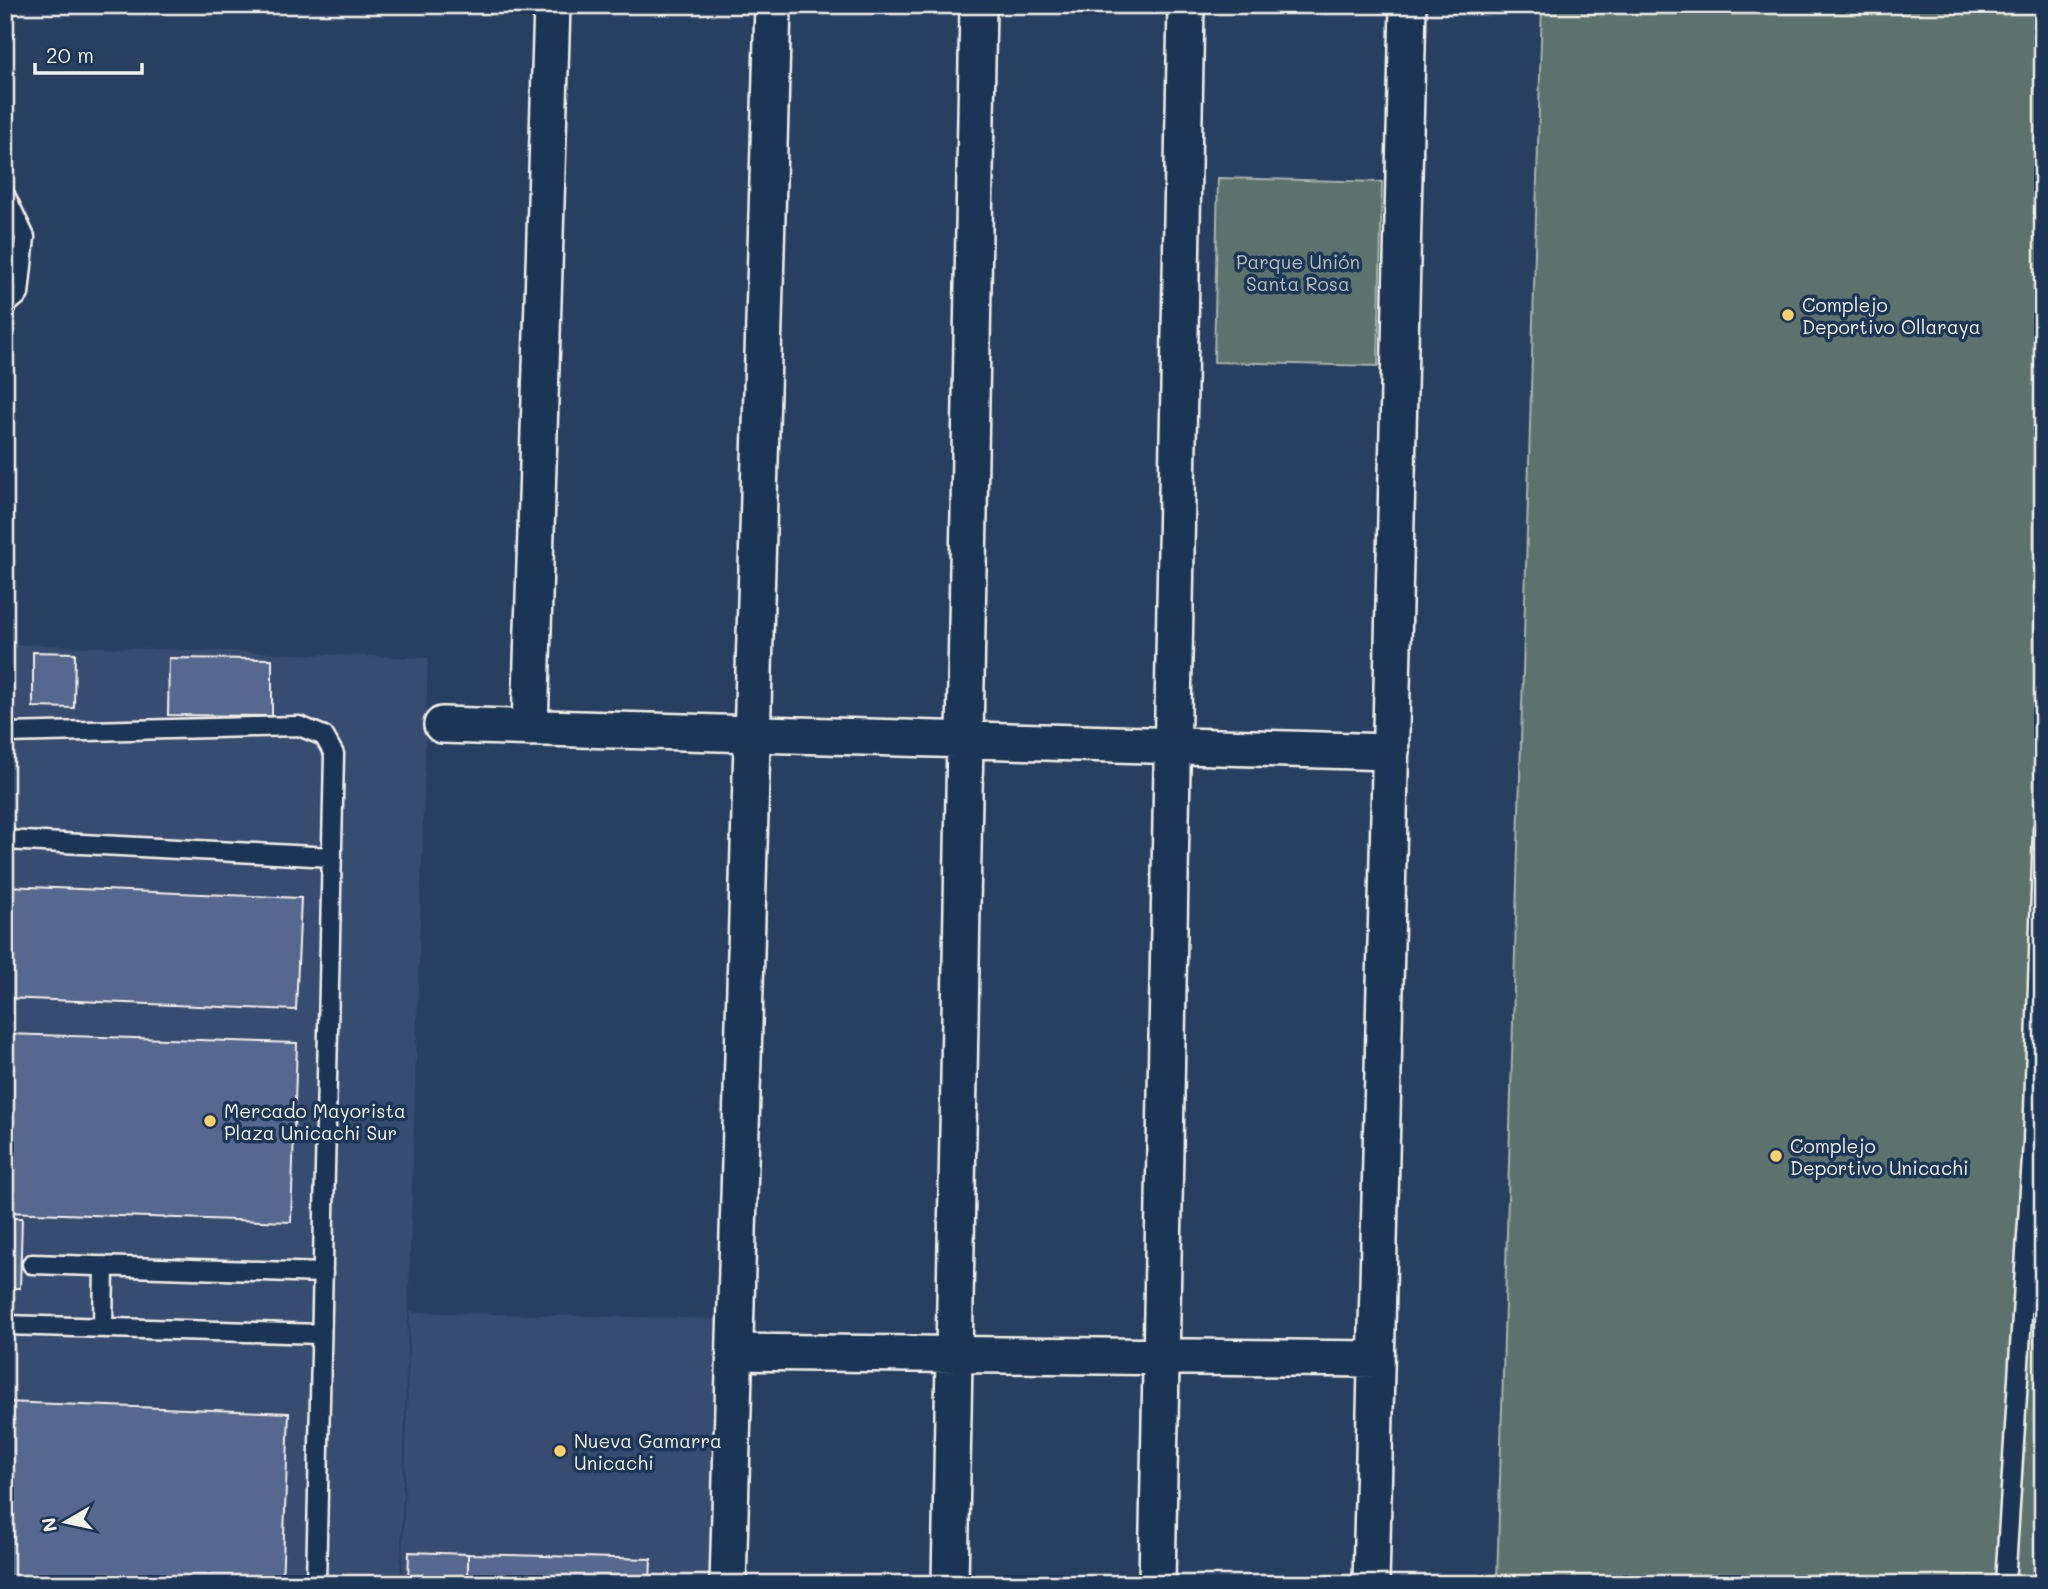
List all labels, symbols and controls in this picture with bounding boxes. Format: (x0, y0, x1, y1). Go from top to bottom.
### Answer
scale bar (35, 32, 142, 76)
text: 20 m (46, 41, 94, 68)
park label: Parque Unión Santa Rosa (1236, 249, 1360, 296)
place label: Complejo Deportivo Ollaraya (1802, 292, 1980, 339)
marker: Complejo Deportivo Ollaraya (1780, 307, 1796, 323)
place label: Mercado Mayorista Plaza Unicachi Sur (224, 1098, 406, 1145)
marker: Mercado Mayorista Plaza Unicachi Sur (202, 1113, 218, 1129)
place label: Complejo Deportivo Unicachi (1790, 1133, 1969, 1180)
marker: Complejo Deportivo Unicachi (1768, 1148, 1784, 1164)
place label: Nueva Gamarra Unicachi (574, 1428, 722, 1475)
marker: Nueva Gamarra Unicachi (552, 1443, 568, 1459)
north arrow (32, 1488, 102, 1558)
text: N (35, 1516, 62, 1534)

